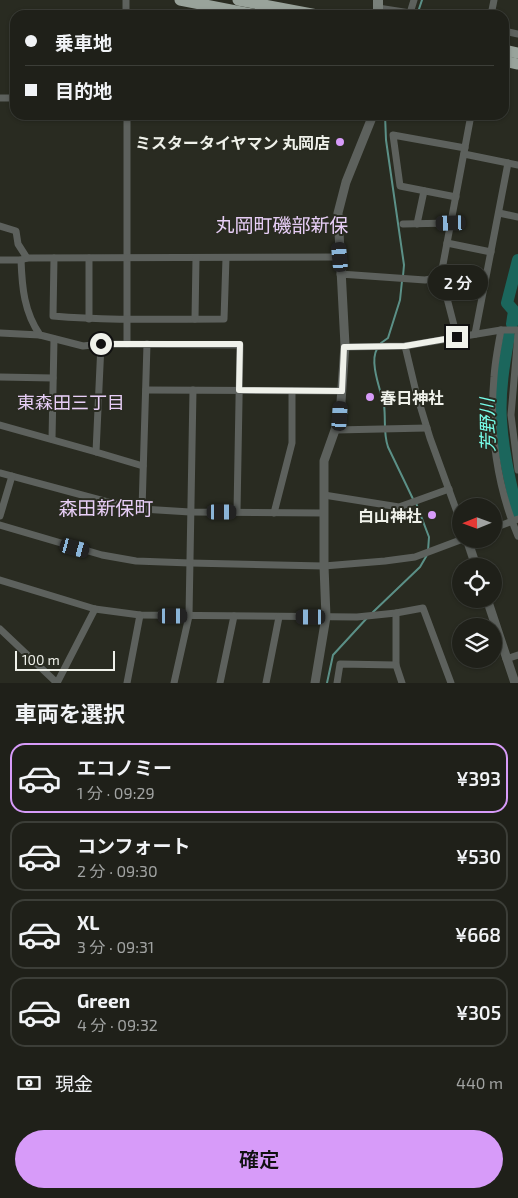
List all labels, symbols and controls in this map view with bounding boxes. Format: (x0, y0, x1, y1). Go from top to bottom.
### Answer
text: 乗車地 (55, 31, 112, 54)
text: 目的地 (55, 79, 112, 102)
place label: ミスタータイヤマン 丸岡店 (135, 133, 330, 152)
marker: ミスタータイヤマン 丸岡店 (334, 136, 346, 148)
district label: 丸岡町磯部新保 (215, 213, 349, 236)
car (435, 215, 466, 231)
car (331, 241, 348, 273)
callout: 2 分 (427, 264, 487, 300)
text: 2 分 (444, 273, 472, 292)
route end (446, 326, 468, 348)
route start (90, 333, 112, 355)
place label: 春日神社 (380, 388, 444, 407)
district label: 東森田三丁目 (17, 391, 125, 413)
marker: 春日神社 (364, 391, 376, 403)
water label: 芳野川 (475, 396, 498, 452)
car (331, 401, 348, 431)
district label: 森田新保町 (58, 496, 154, 519)
north arrow (452, 498, 502, 548)
map controls (452, 498, 502, 668)
car (207, 505, 237, 520)
place label: 白山神社 (358, 506, 422, 525)
marker: 白山神社 (426, 509, 438, 521)
car (58, 537, 91, 559)
button: locate (452, 558, 502, 608)
car (158, 609, 188, 624)
car (296, 610, 326, 625)
button: layers (452, 618, 502, 668)
scale bar (15, 648, 115, 671)
text: 100 m (22, 651, 60, 668)
text: 車両を選択 (15, 700, 125, 726)
icon: car (17, 756, 62, 801)
text: エコノミー (77, 756, 172, 779)
text: ¥393 (456, 767, 501, 790)
text: 1 分 · 09:29 (77, 783, 155, 802)
icon: car (17, 834, 62, 879)
text: コンフォート (77, 834, 190, 857)
text: ¥530 (456, 845, 501, 868)
text: 2 分 · 09:30 (77, 861, 158, 880)
text: XL (77, 911, 99, 934)
icon: car (17, 912, 62, 957)
text: ¥668 (455, 923, 501, 946)
text: 3 分 · 09:31 (77, 937, 154, 956)
text: Green (77, 989, 130, 1012)
icon: car (17, 990, 62, 1035)
text: ¥305 (456, 1001, 501, 1024)
text: 4 分 · 09:32 (77, 1015, 158, 1034)
icon: cash (15, 1069, 43, 1097)
text: 現金 (55, 1072, 93, 1095)
text: 440 m (456, 1073, 503, 1092)
button: 確定 (15, 1130, 503, 1188)

